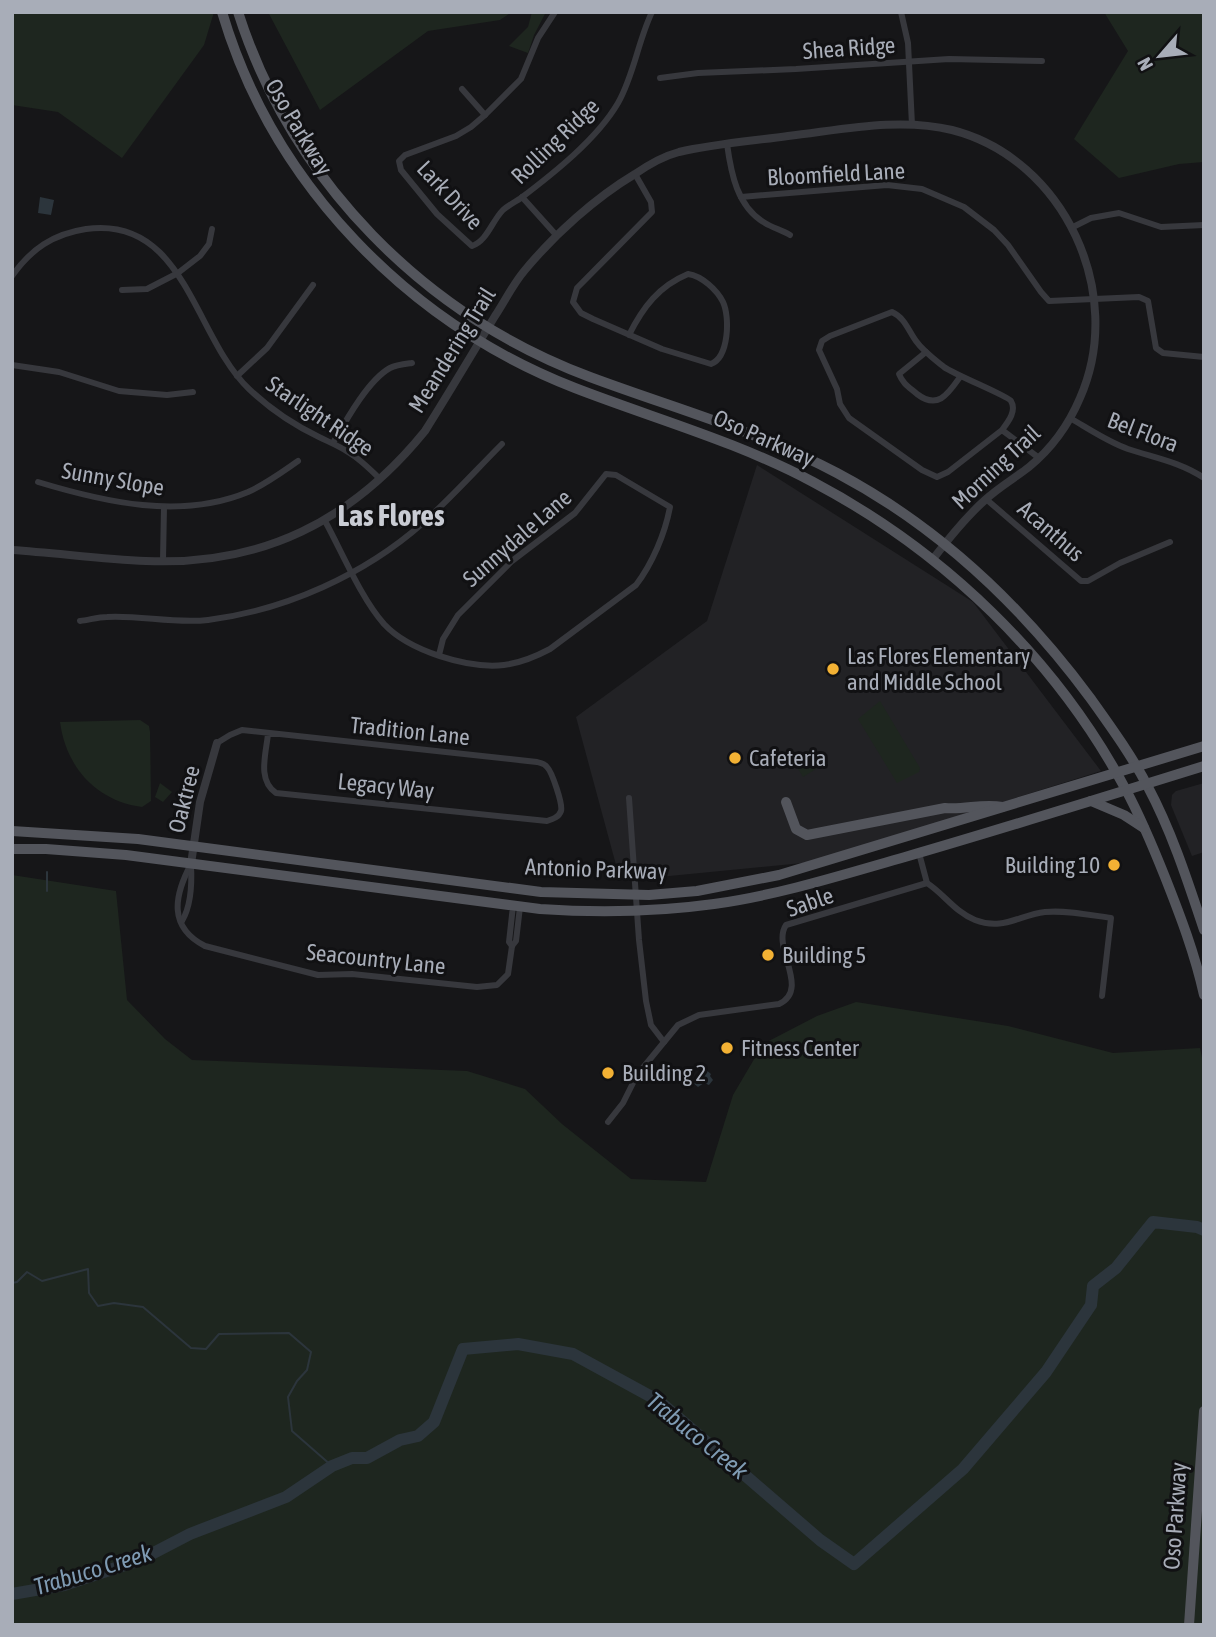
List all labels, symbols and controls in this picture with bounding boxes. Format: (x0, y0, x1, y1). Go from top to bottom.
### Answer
north arrow (1125, 21, 1195, 91)
street label: Shea Ridge (802, 32, 896, 64)
text: N (1133, 54, 1157, 74)
street label: Oso Parkway (260, 74, 338, 180)
street label: Rolling Ridge (506, 93, 604, 189)
street label: Lark Drive (412, 155, 488, 235)
street label: Bloomfield Lane (766, 157, 906, 191)
street label: Meandering Trail (403, 283, 501, 417)
street label: Starlight Ridge (262, 371, 378, 461)
street label: Oso Parkway (710, 404, 818, 472)
street label: Bel Flora (1104, 407, 1182, 457)
street label: Morning Trail (947, 420, 1045, 514)
street label: Sunny Slope (60, 457, 166, 501)
street label: Sunnydale Lane (458, 484, 576, 592)
street label: Acanthus (1013, 495, 1089, 567)
district label: Las Flores (337, 498, 445, 532)
place label: Las Flores Elementary and Middle School (847, 643, 1030, 695)
marker: Las Flores Elementary and Middle School (825, 661, 841, 677)
street label: Tradition Lane (349, 712, 471, 750)
place label: Cafeteria (749, 745, 826, 771)
marker: Cafeteria (727, 750, 743, 766)
street label: Oaktree (163, 763, 205, 835)
street label: Legacy Way (337, 768, 435, 804)
place label: Building 10 (1005, 852, 1100, 878)
street label: Antonio Parkway (525, 854, 667, 884)
marker: Building 10 (1106, 857, 1122, 873)
street label: Sable (783, 882, 837, 922)
street label: Seacountry Lane (305, 939, 447, 979)
place label: Building 5 (782, 942, 866, 968)
marker: Building 5 (760, 947, 776, 963)
place label: Fitness Center (741, 1035, 860, 1061)
marker: Fitness Center (719, 1040, 735, 1056)
place label: Building 2 (622, 1060, 706, 1086)
marker: Building 2 (600, 1065, 616, 1081)
water label: Trabuco Creek (641, 1387, 754, 1485)
street label: Oso Parkway (1158, 1461, 1192, 1571)
water label: Trabuco Creek (31, 1539, 156, 1600)

